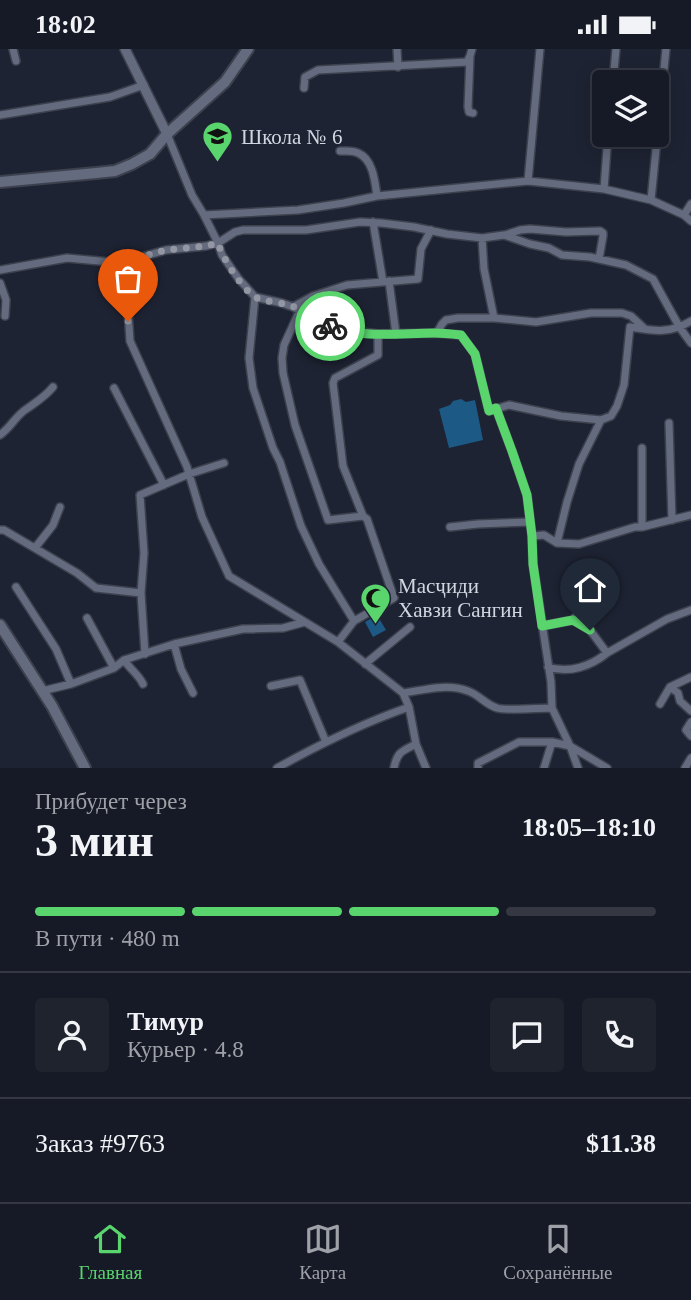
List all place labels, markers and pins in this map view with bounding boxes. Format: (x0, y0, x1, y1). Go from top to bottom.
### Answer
school or university icon: Школа № 6 (201, 120, 235, 164)
place label: Школа № 6 (241, 125, 342, 149)
pin (98, 249, 158, 321)
pin (560, 558, 620, 630)
place label: Масҷиди Хавзи Сангин (398, 574, 523, 622)
mosque icon: Масҷиди Хавзи Сангин (358, 581, 392, 625)

